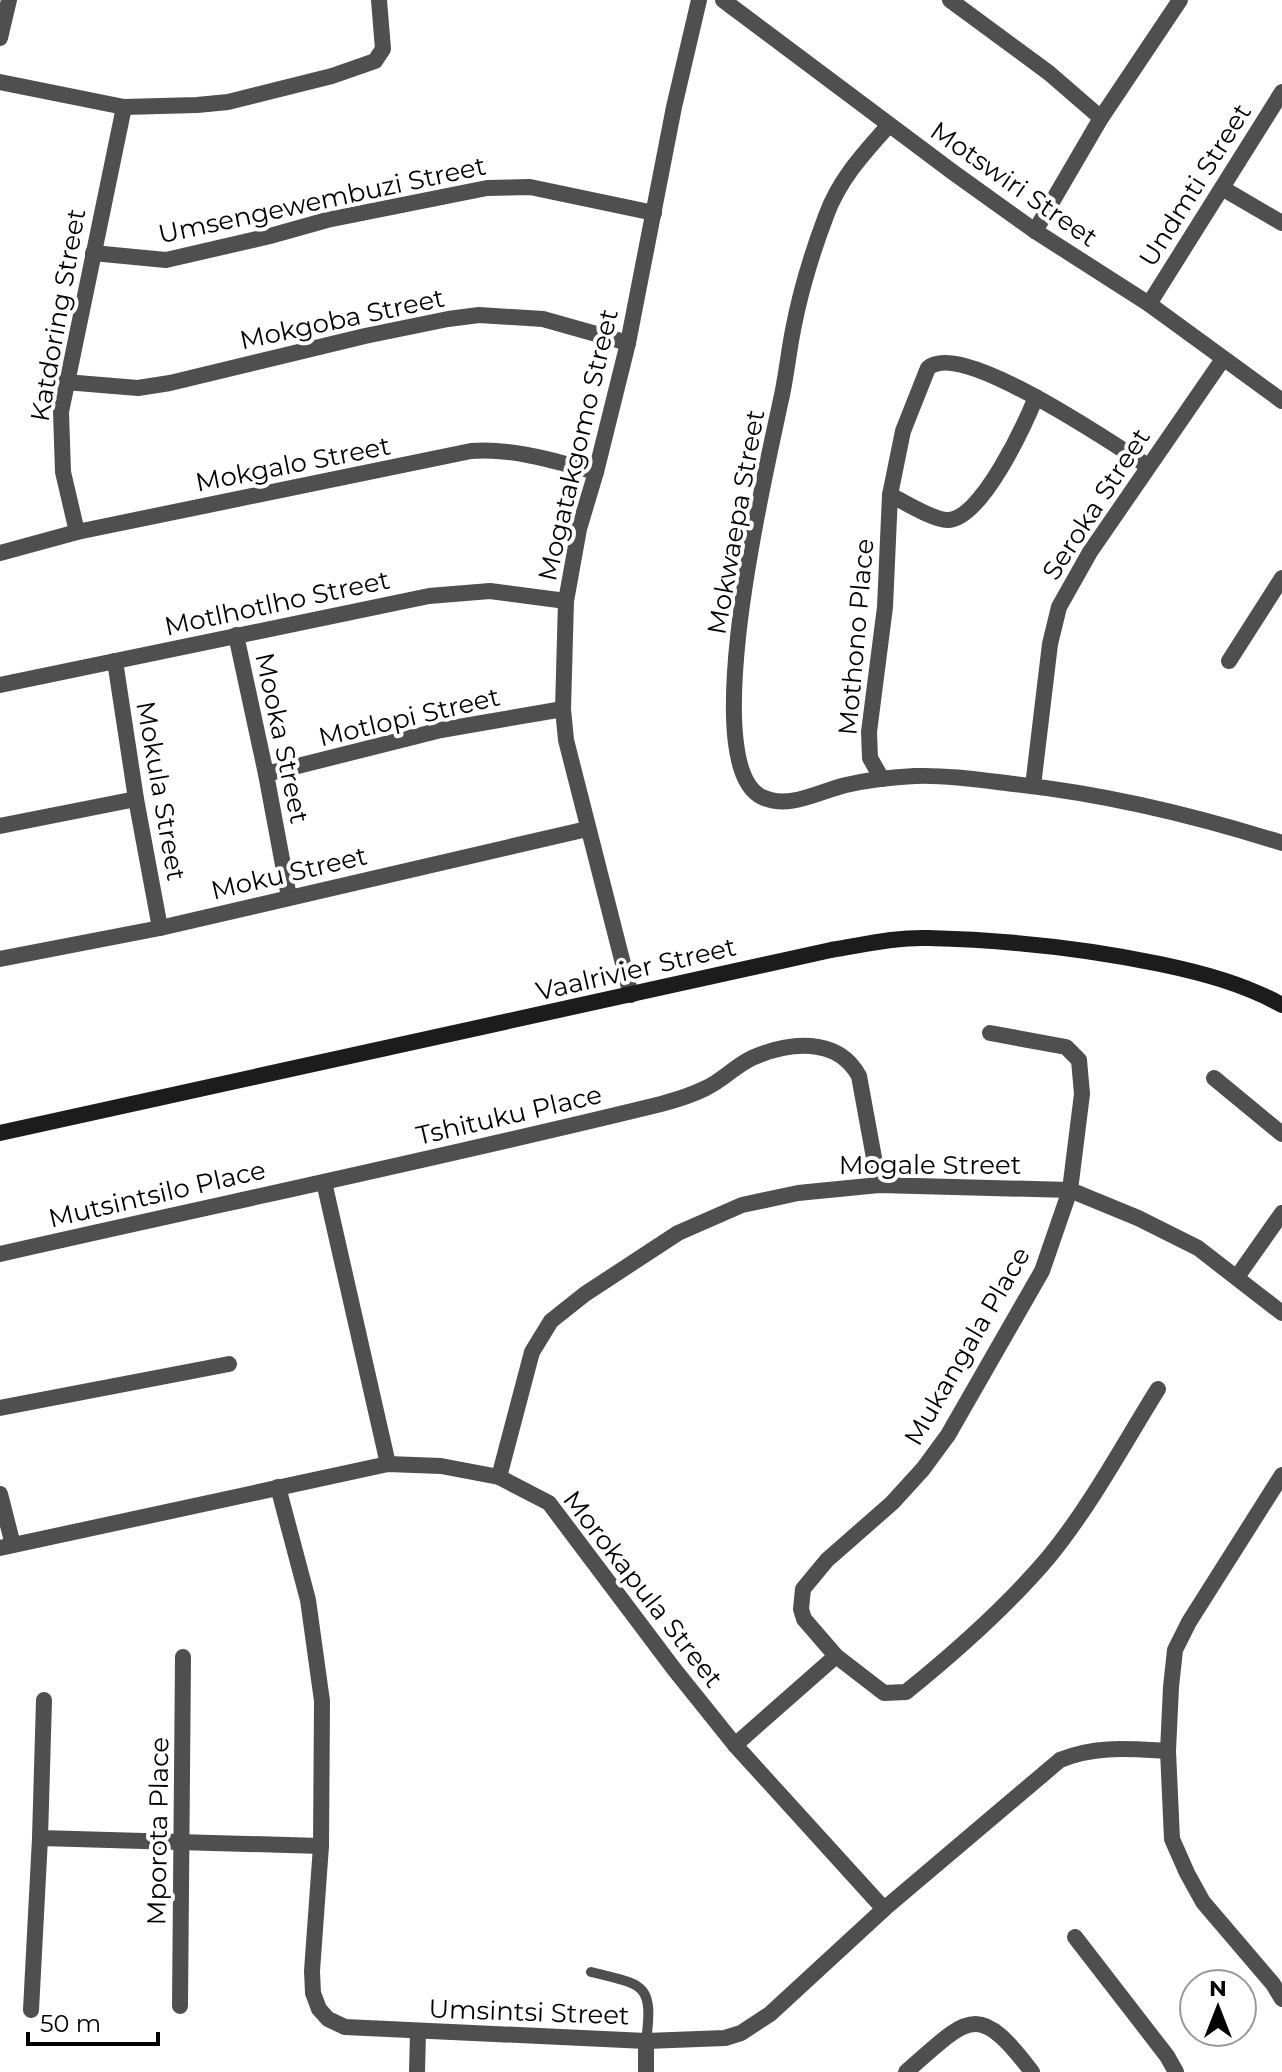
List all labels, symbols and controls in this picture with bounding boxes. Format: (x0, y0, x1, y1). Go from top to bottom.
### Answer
street label: Undmti Street (1132, 98, 1258, 272)
street label: Motswiri Street (924, 115, 1104, 253)
street label: Umsengewembuzi Street (155, 150, 489, 250)
street label: Katdoring Street (24, 206, 92, 424)
street label: Mokgoba Street (237, 282, 447, 356)
street label: Mogatakgomo Street (531, 306, 625, 584)
street label: Mokwaepa Street (700, 407, 772, 637)
street label: Seroka Street (1035, 422, 1157, 586)
street label: Mokgalo Street (193, 429, 393, 499)
street label: Mothono Place (831, 537, 881, 737)
street label: Motlhotlho Street (161, 564, 393, 642)
street label: Mooka Street (248, 650, 316, 826)
street label: Motlopi Street (315, 681, 503, 753)
street label: Mokula Street (129, 699, 193, 883)
street label: Moku Street (208, 839, 370, 907)
street label: Vaalrivier Street (533, 930, 739, 1008)
street label: Tshituku Place (413, 1078, 605, 1152)
street label: Mogale Street (839, 1149, 1021, 1181)
street label: Mutsintsilo Place (45, 1153, 269, 1235)
street label: Mukangala Place (897, 1241, 1037, 1451)
street label: Morokapula Street (556, 1484, 730, 1694)
street label: Mporota Place (140, 1737, 176, 1925)
north arrow (1178, 1968, 1258, 2048)
text: N (1209, 1975, 1227, 2002)
street label: Umsintsi Street (428, 1993, 630, 2031)
scale bar (28, 1996, 158, 2046)
text: 50 m (40, 2009, 101, 2038)

